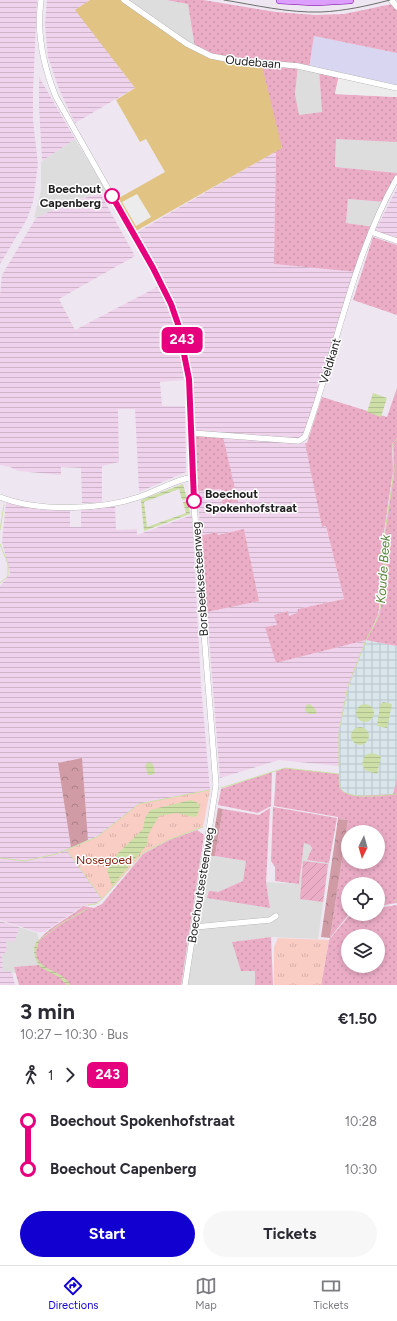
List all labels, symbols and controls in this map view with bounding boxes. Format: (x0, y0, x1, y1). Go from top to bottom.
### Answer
street label: Oudebaan (225, 53, 282, 71)
place label: Boechout Capenberg (40, 182, 101, 210)
marker: Boechout Capenberg (104, 188, 120, 204)
line badge: 243 (159, 327, 205, 353)
text: 243 (170, 331, 194, 348)
street label: Veldkant (316, 336, 344, 386)
place label: Boechout Spokenhofstraat (205, 487, 297, 515)
marker: Boechout Spokenhofstraat (186, 493, 202, 509)
street label: Borsbeeksesteenweg (189, 521, 211, 637)
water label: Koude Beek (373, 533, 393, 604)
north arrow (341, 825, 385, 869)
map controls (341, 825, 385, 973)
street label: Boechoutsesteenweg (185, 826, 217, 944)
park label: Nosegoed (76, 853, 132, 867)
button: locate (341, 877, 385, 921)
button: layers (341, 929, 385, 973)
text: 3 min (20, 998, 75, 1025)
text: €1.50 (338, 1010, 377, 1028)
text: 10:27 – 10:30 · Bus (20, 1027, 128, 1042)
icon: walk (20, 1064, 42, 1086)
icon: forward (59, 1064, 81, 1086)
text: 243 (95, 1066, 120, 1083)
text: 1 (48, 1068, 53, 1083)
text: Boechout Spokenhofstraat (50, 1112, 235, 1130)
text: 10:28 (345, 1114, 377, 1129)
text: Boechout Capenberg (50, 1160, 196, 1178)
text: 10:30 (345, 1162, 377, 1177)
button: Start (20, 1211, 195, 1257)
button: Tickets (203, 1211, 377, 1257)
tab: Directions (48, 1275, 98, 1312)
tab: Map (195, 1275, 217, 1312)
tab: Tickets (314, 1275, 349, 1312)

